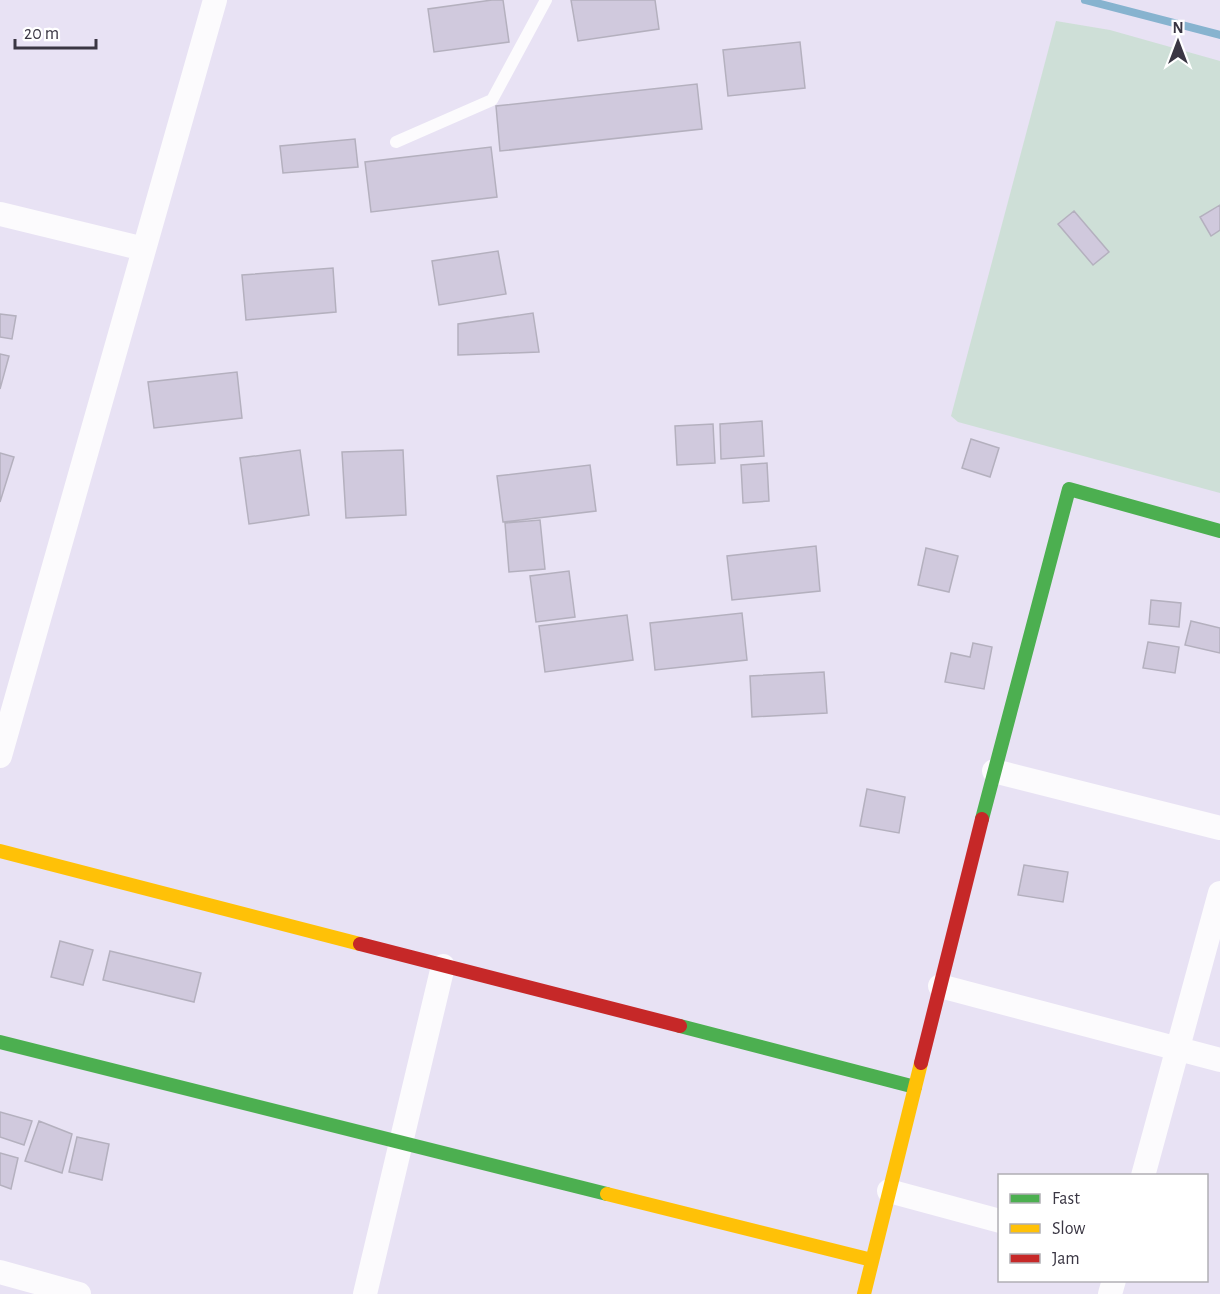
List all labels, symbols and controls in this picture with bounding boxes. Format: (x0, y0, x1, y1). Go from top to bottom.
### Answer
scale bar (15, 12, 96, 50)
north arrow (1148, 12, 1208, 72)
text: N (1172, 20, 1184, 36)
text: 20 m (24, 25, 59, 43)
legend (998, 1174, 1208, 1282)
text: Fast (1052, 1190, 1080, 1208)
text: Slow (1052, 1220, 1085, 1238)
text: Jam (1052, 1250, 1080, 1268)

